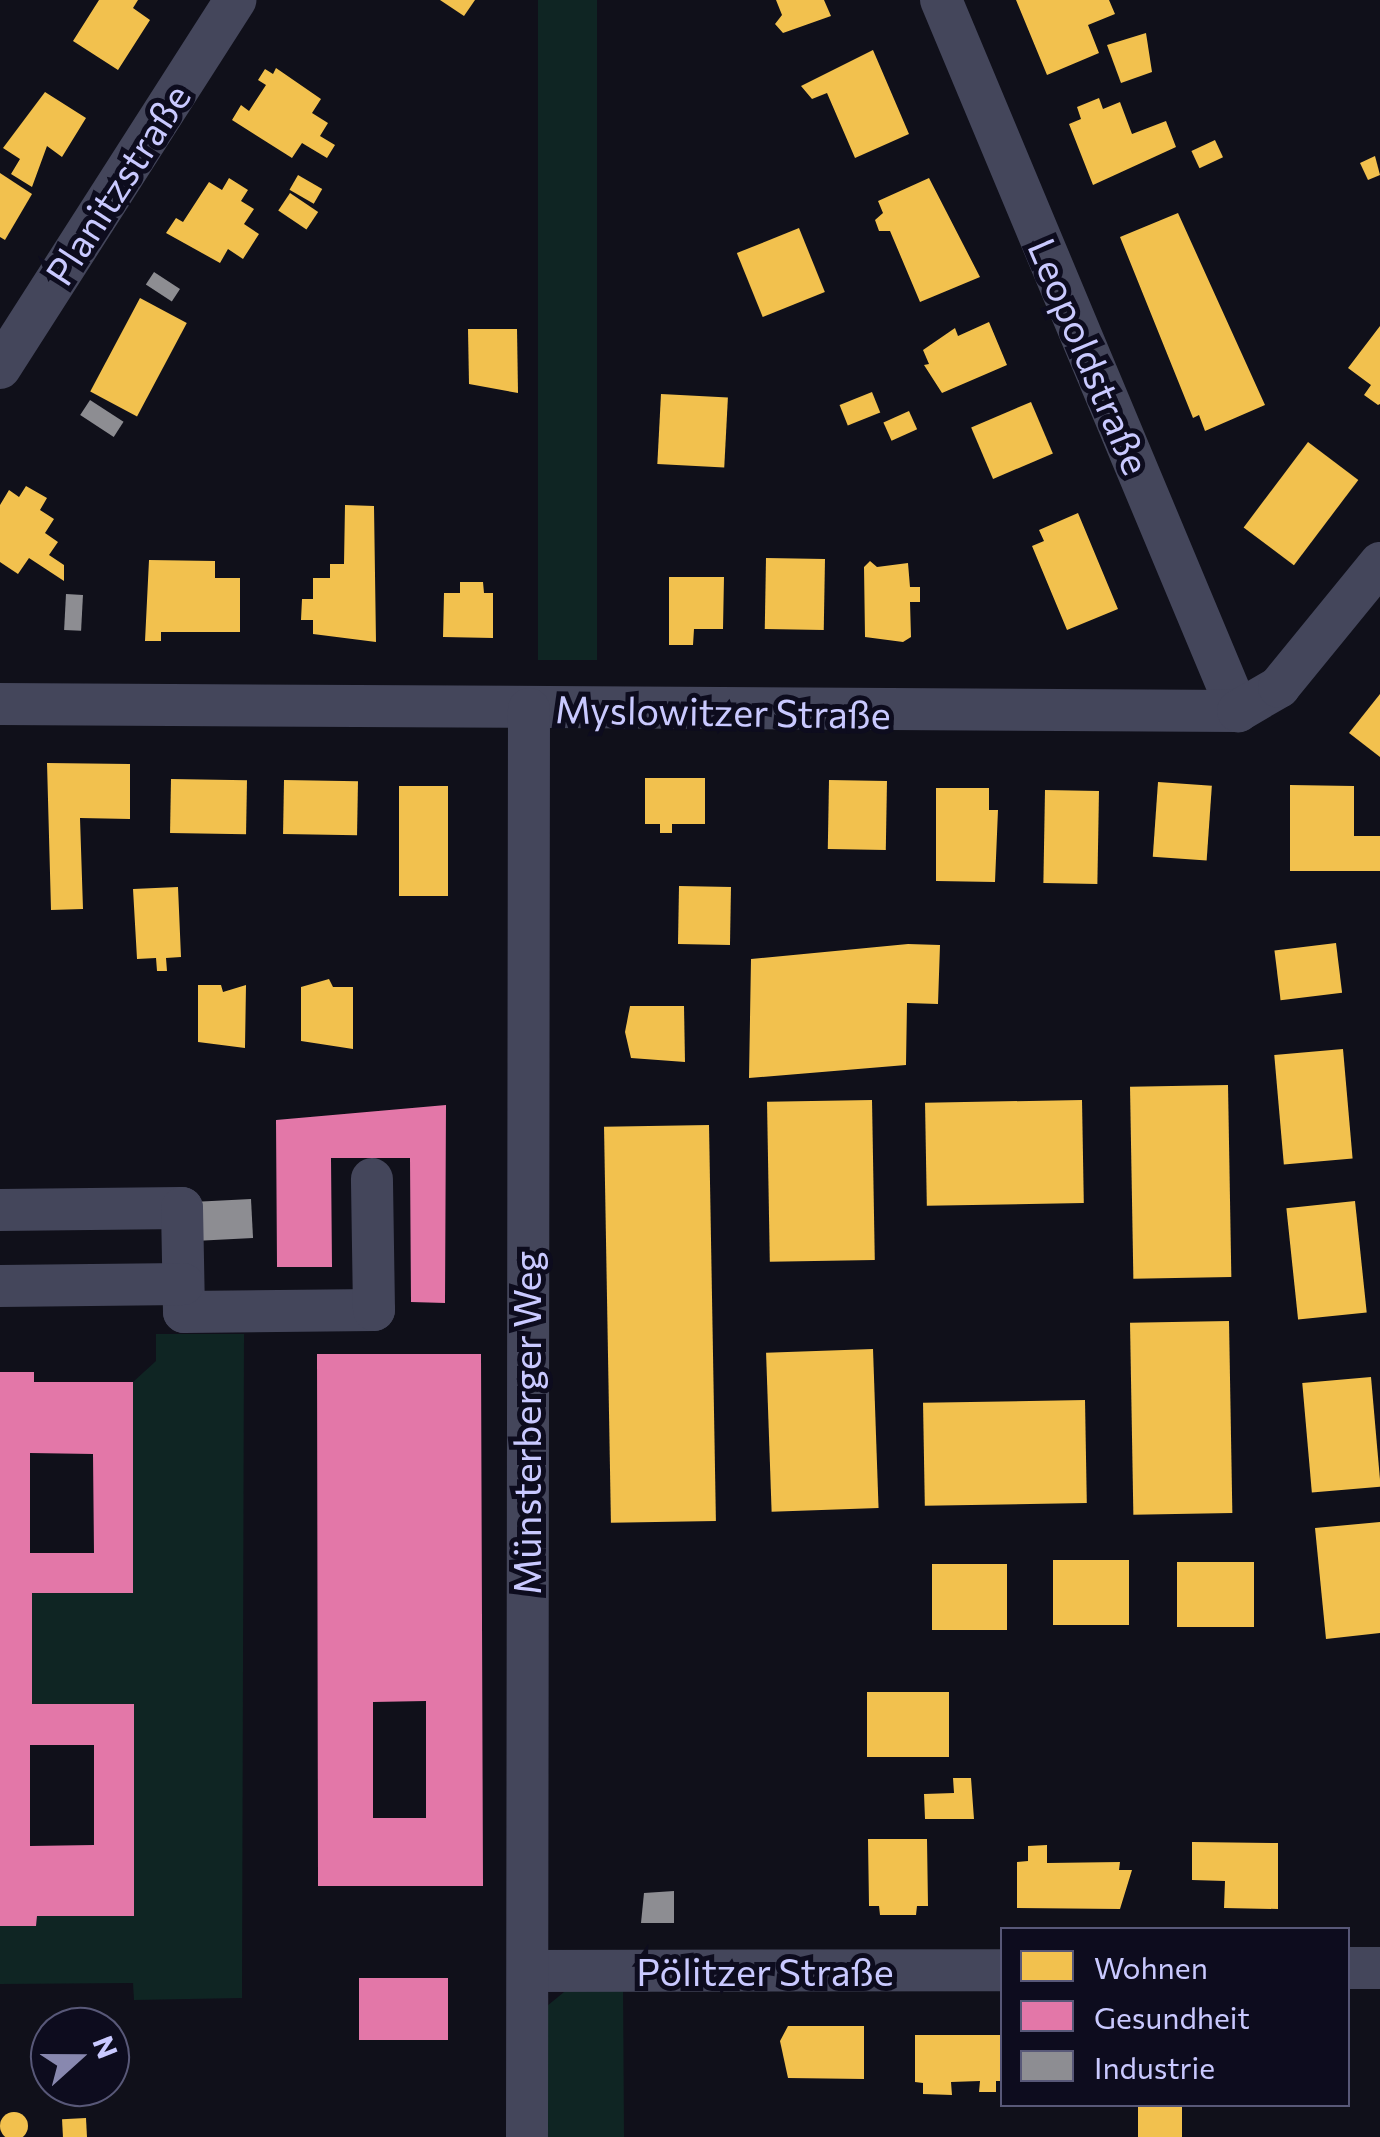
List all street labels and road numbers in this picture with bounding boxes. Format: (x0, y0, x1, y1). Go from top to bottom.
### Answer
street label: Planitzstraße (35, 75, 199, 293)
street label: Leopoldstraße (1020, 231, 1160, 481)
street label: Myslowitzer Straße (555, 685, 891, 737)
street label: Münsterberger Weg (503, 1251, 549, 1595)
street label: Pölitzer Straße (636, 1948, 894, 1994)

